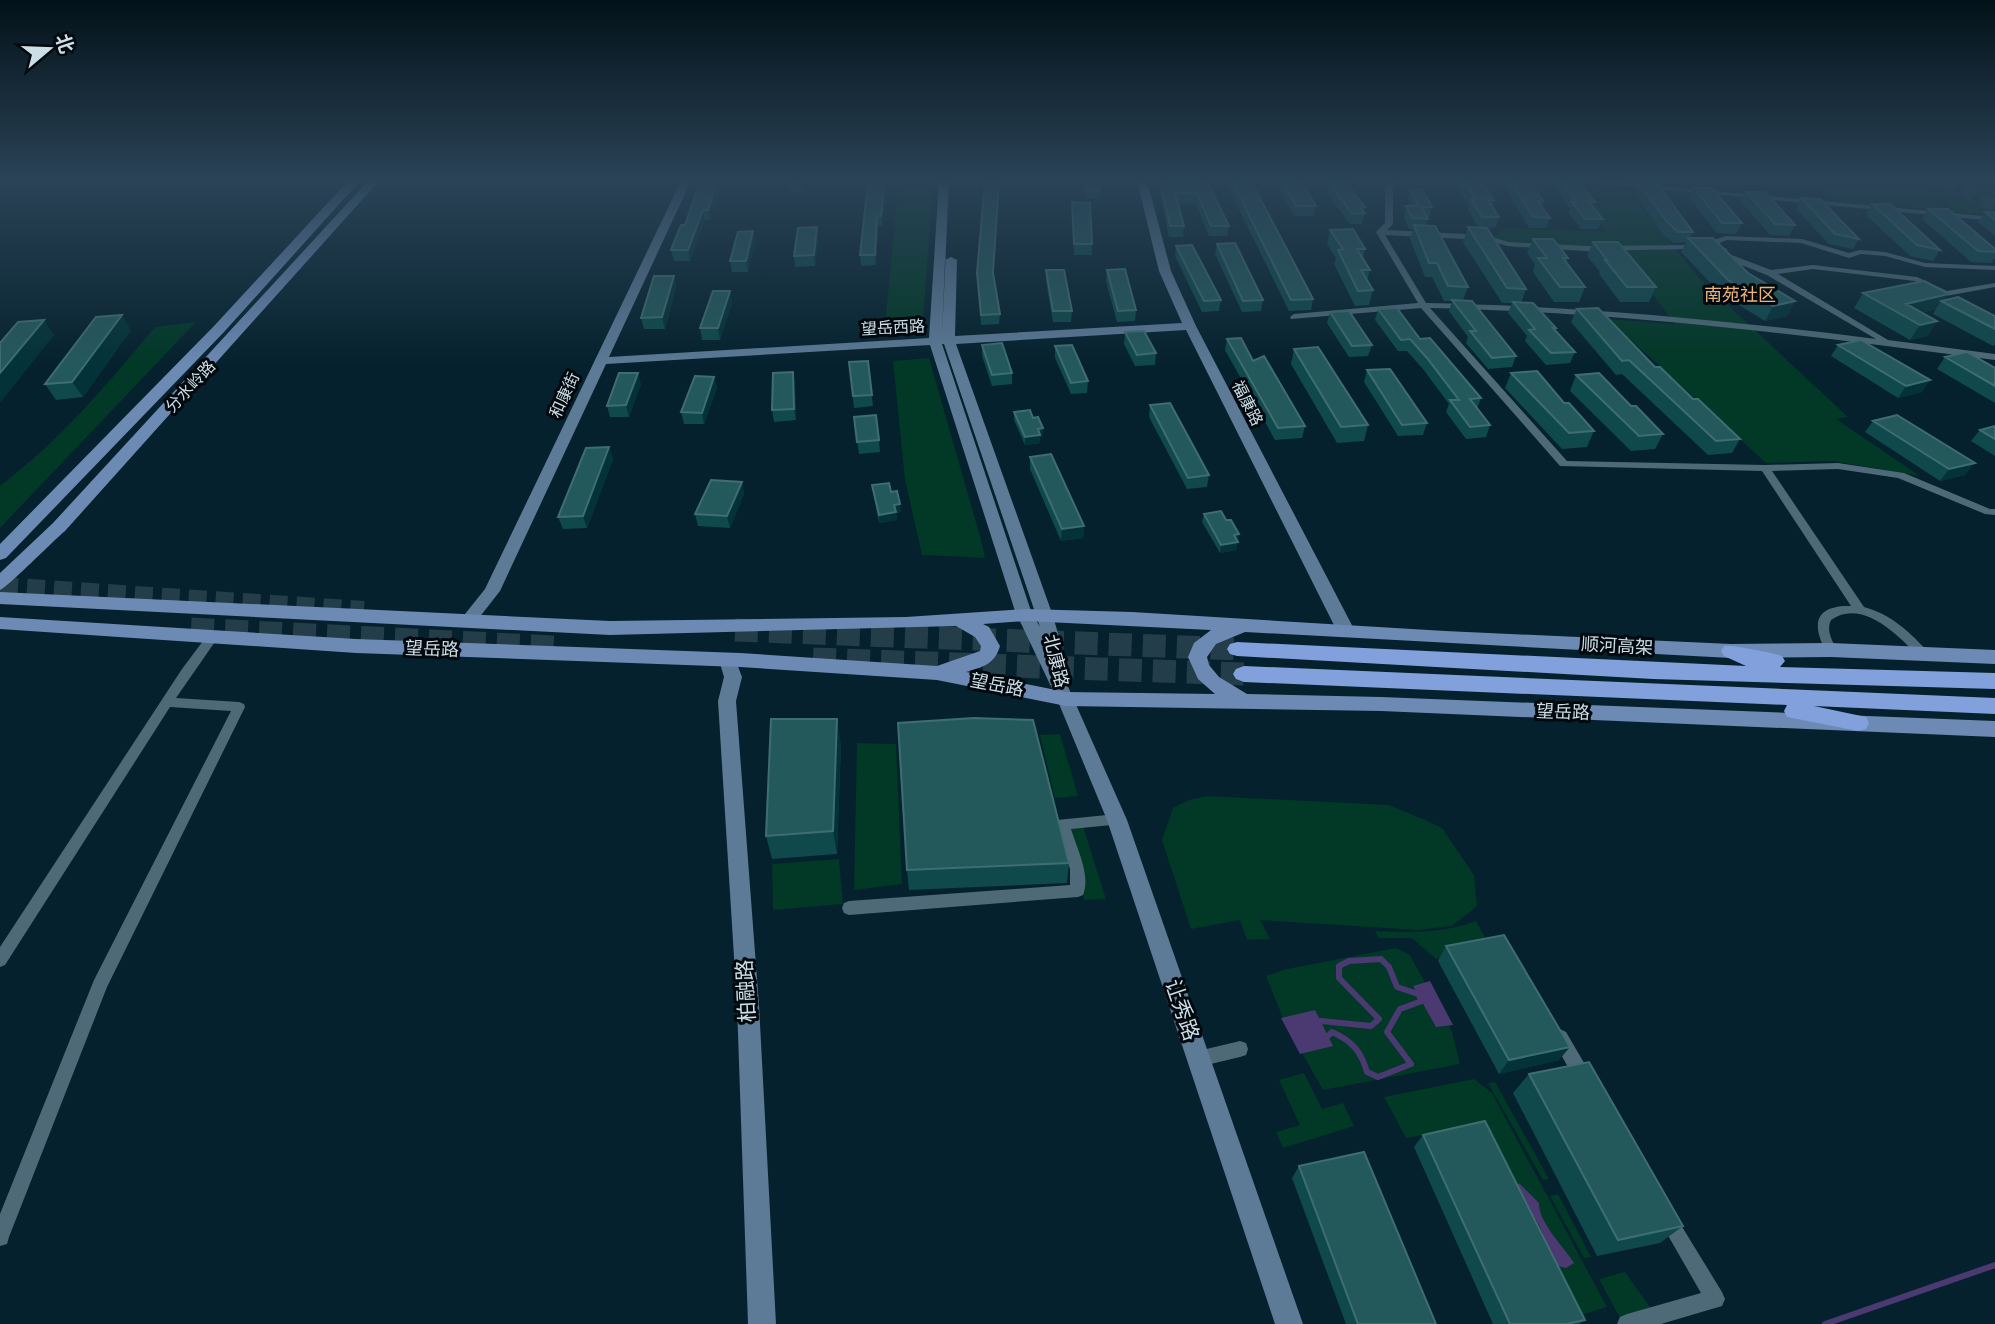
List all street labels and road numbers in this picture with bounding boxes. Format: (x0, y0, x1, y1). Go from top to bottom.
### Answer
street label: 望岳西路 (861, 315, 926, 340)
street label: 分水岭路 (161, 356, 220, 417)
street label: 和康街 (545, 369, 584, 421)
street label: 福康路 (1227, 377, 1268, 429)
street label: 北康路 (1038, 632, 1074, 690)
street label: 顺河高架 (1580, 632, 1654, 660)
street label: 望岳路 (405, 636, 459, 662)
street label: 望岳路 (968, 668, 1026, 702)
street label: 望岳路 (1536, 699, 1590, 725)
street label: 柏融路 (730, 959, 762, 1023)
street label: 让秀路 (1159, 976, 1205, 1044)

